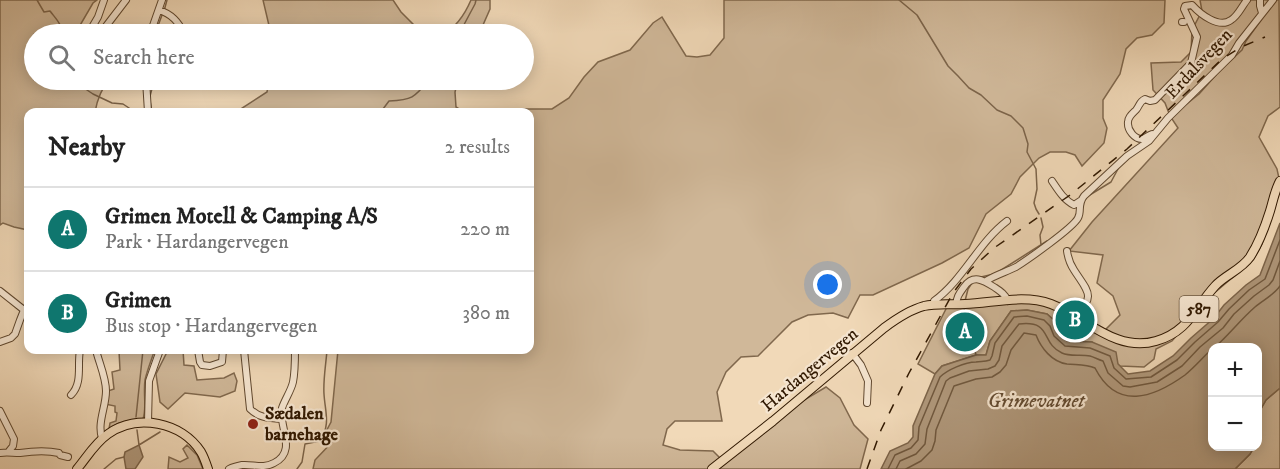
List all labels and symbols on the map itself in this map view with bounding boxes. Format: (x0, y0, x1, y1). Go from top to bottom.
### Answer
street label: Erdalsvegen (1161, 24, 1238, 104)
your location (813, 270, 842, 299)
road number: 587 (1180, 296, 1218, 322)
pin: B (1056, 298, 1094, 342)
pin: A (946, 310, 984, 354)
street label: Hardangervegen (757, 323, 863, 417)
water label: Grimevatnet (988, 389, 1086, 414)
place label: Sædalen barnehage (264, 403, 338, 446)
marker: Sædalen barnehage (246, 417, 260, 431)

